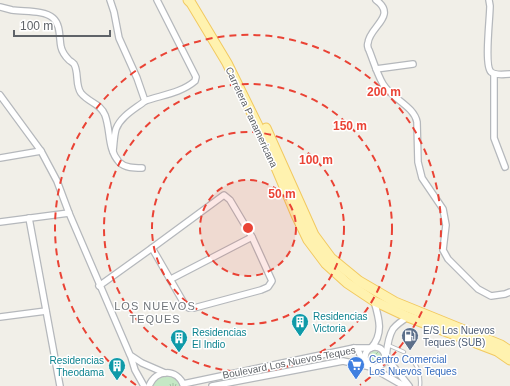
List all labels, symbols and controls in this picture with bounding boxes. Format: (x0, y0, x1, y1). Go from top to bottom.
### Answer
scale bar (14, 12, 110, 38)
text: 100 m (20, 19, 53, 33)
street label: Carretera Panamericana (223, 65, 280, 170)
text: 200 m (367, 85, 401, 99)
text: 150 m (333, 119, 367, 133)
text: 100 m (299, 153, 333, 167)
text: 50 m (268, 187, 296, 201)
centre of rings (241, 221, 255, 235)
district label: LOS NUEVOS TEQUES (114, 300, 196, 325)
place label: Residencias Victoria (313, 311, 367, 334)
building icon: Residencias Victoria (290, 312, 310, 337)
place label: E/S Los Nuevos Teques (SUB) (423, 325, 495, 348)
fuel station icon: E/S Los Nuevos Teques (SUB) (400, 326, 420, 351)
place label: Residencias El Indio (192, 327, 246, 350)
building icon: Residencias El Indio (169, 328, 189, 353)
street label: Boulevard Los Nuevos Teques (222, 344, 357, 381)
place label: Centro Comercial Los Nuevos Teques (369, 354, 457, 377)
place label: Residencias Theodama (50, 355, 104, 378)
supermarket icon: Centro Comercial Los Nuevos Teques (346, 355, 366, 380)
building icon: Residencias Theodama (107, 356, 127, 381)

